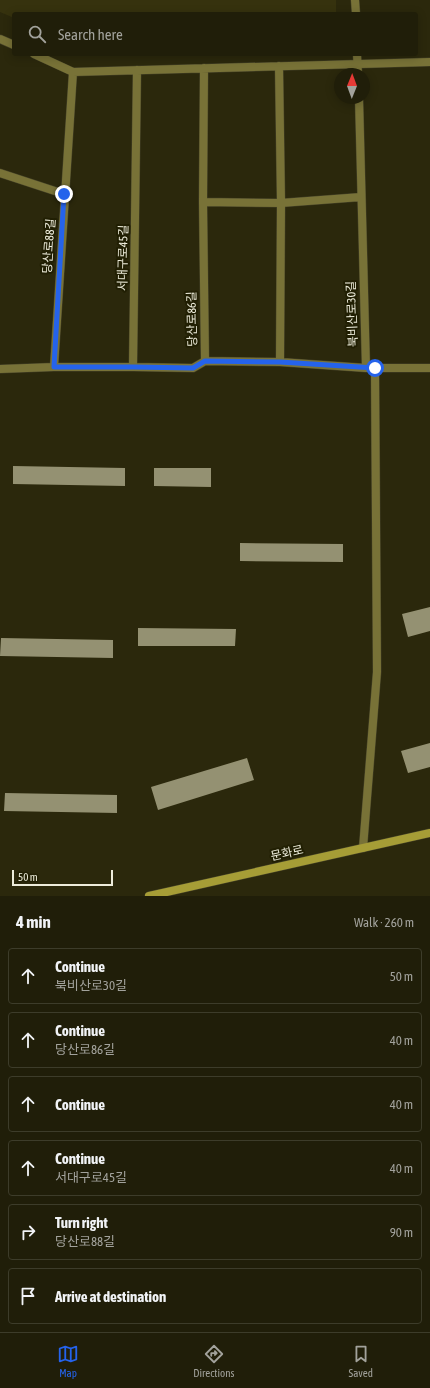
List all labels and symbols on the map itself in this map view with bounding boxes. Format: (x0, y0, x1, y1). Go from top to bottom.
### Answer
north arrow (334, 68, 370, 104)
route end (55, 185, 73, 203)
street label: 당산로88길 (40, 218, 58, 274)
street label: 서대구로45길 (115, 225, 131, 291)
street label: 북비산로30길 (344, 281, 360, 347)
street label: 당산로86길 (185, 291, 199, 347)
route start (366, 359, 384, 377)
street label: 문화로 (269, 842, 305, 864)
scale bar (12, 868, 113, 887)

